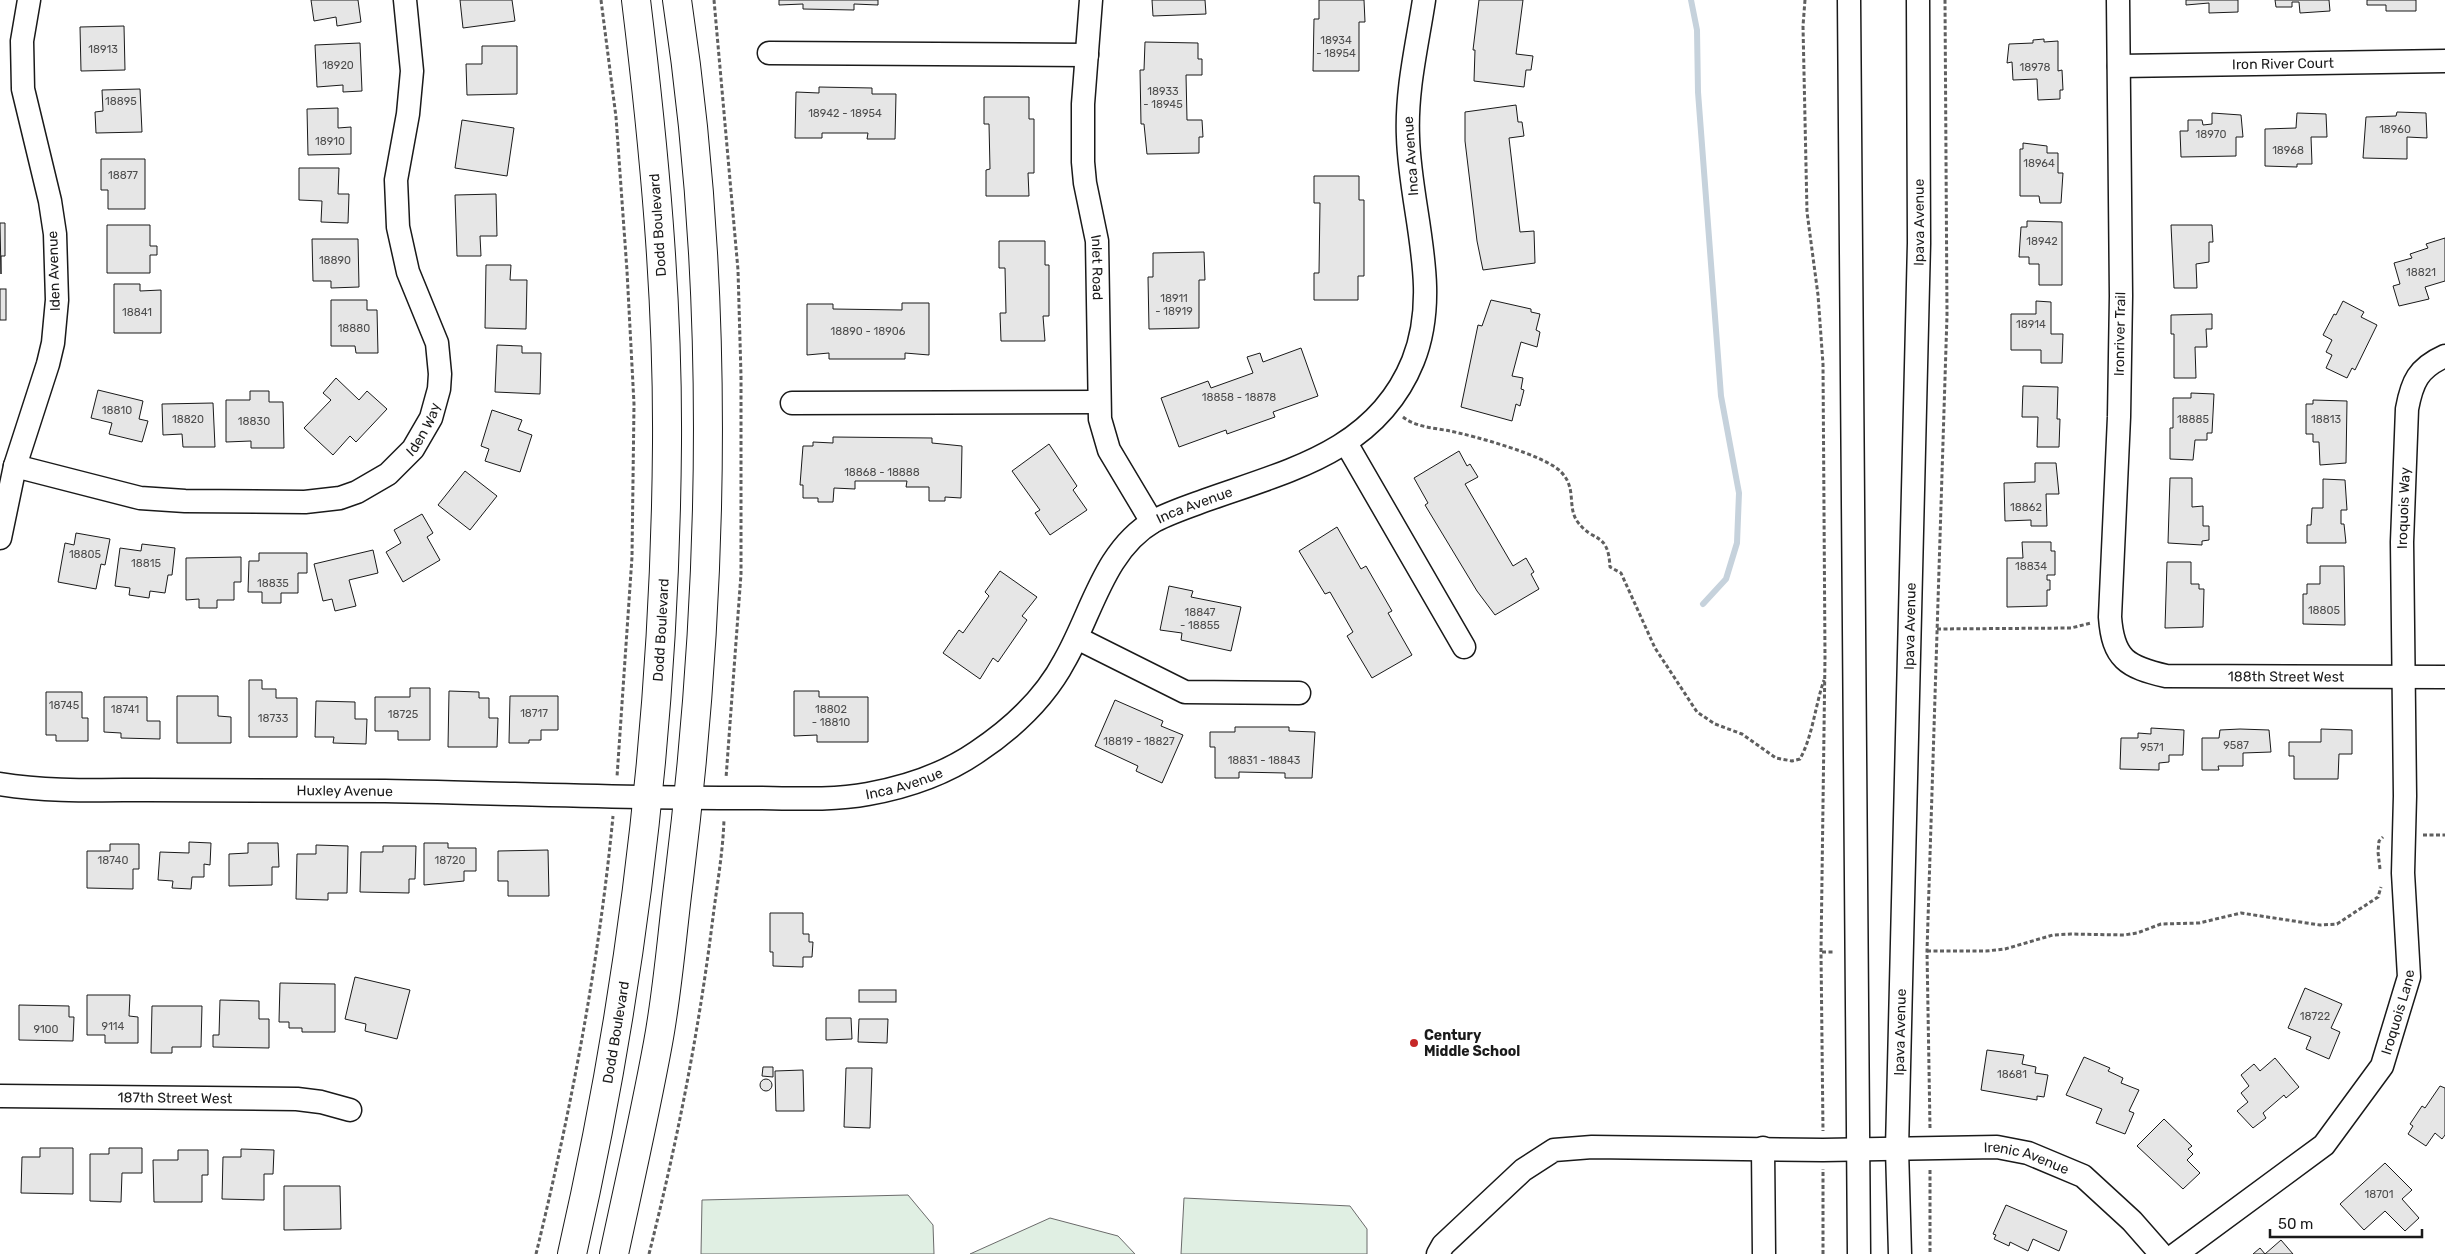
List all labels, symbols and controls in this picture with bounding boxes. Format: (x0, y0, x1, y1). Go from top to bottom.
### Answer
house number: 18934 - 18954 (1316, 34, 1356, 60)
house number: 18913 (88, 43, 118, 56)
street label: Iron River Court (2232, 54, 2335, 73)
house number: 18920 (322, 59, 354, 72)
house number: 18978 (2020, 61, 2050, 74)
house number: 18933 - 18945 (1143, 85, 1183, 111)
house number: 18895 (105, 95, 137, 108)
house number: 18942 - 18954 (808, 107, 882, 120)
street label: Inca Avenue (1400, 115, 1422, 196)
house number: 18960 (2379, 123, 2411, 136)
house number: 18970 (2196, 128, 2226, 141)
house number: 18910 (315, 135, 345, 148)
house number: 18968 (2272, 144, 2304, 157)
house number: 18964 (2023, 157, 2055, 170)
house number: 18877 (108, 169, 138, 182)
street label: Dodd Boulevard (646, 173, 670, 277)
street label: Ipava Avenue (1910, 179, 1928, 266)
street label: Iden Avenue (44, 230, 64, 312)
street label: Inlet Road (1087, 233, 1106, 300)
house number: 18942 (2026, 235, 2058, 248)
house number: 18890 (319, 254, 351, 267)
house number: 18821 (2406, 266, 2436, 279)
house number: 18911 - 18919 (1155, 292, 1193, 318)
street label: Ironriver Trail (2111, 292, 2129, 376)
house number: 18841 (122, 306, 152, 319)
house number: 18914 (2016, 318, 2046, 331)
house number: 18880 (338, 322, 370, 335)
house number: 18890 - 18906 (831, 325, 906, 338)
house number: 18858 - 18878 (1202, 391, 1276, 404)
street label: Iden Way (402, 401, 443, 460)
house number: 18810 (102, 404, 132, 417)
house number: 18820 (172, 413, 204, 426)
house number: 18885 (2177, 413, 2210, 426)
house number: 18813 (2311, 413, 2341, 426)
house number: 18830 (238, 415, 270, 428)
house number: 18868 - 18888 (844, 466, 920, 479)
street label: Iroquois Way (2393, 467, 2413, 549)
street label: Inca Avenue (1153, 483, 1235, 527)
house number: 18862 (2010, 501, 2042, 514)
house number: 18805 (69, 548, 102, 561)
house number: 18815 (131, 557, 161, 570)
house number: 18834 (2015, 560, 2047, 573)
house number: 18835 (257, 577, 289, 590)
street label: Dodd Boulevard (649, 578, 672, 682)
street label: Ipava Avenue (1900, 582, 1919, 670)
house number: 18805 (2308, 604, 2341, 617)
house number: 18847 - 18855 (1180, 606, 1220, 632)
street label: 188th Street West (2228, 668, 2345, 685)
house number: 18745 (49, 699, 80, 712)
house number: 18741 (111, 703, 139, 716)
house number: 18802 - 18810 (812, 703, 850, 729)
house number: 18717 (520, 707, 548, 720)
house number: 18725 (388, 708, 419, 721)
house number: 18733 (258, 712, 289, 725)
house number: 18819 - 18827 (1103, 735, 1175, 748)
house number: 9587 (2223, 739, 2249, 752)
house number: 9571 (2140, 741, 2164, 754)
house number: 18831 - 18843 (1228, 754, 1301, 767)
street label: Inca Avenue (864, 764, 945, 803)
street label: Huxley Avenue (296, 782, 393, 800)
house number: 18740 (98, 854, 128, 867)
house number: 18720 (435, 854, 465, 867)
street label: Iroquois Lane (2377, 969, 2418, 1057)
street label: Dodd Boulevard (599, 980, 632, 1085)
street label: Ipava Avenue (1890, 988, 1909, 1076)
house number: 18722 (2300, 1010, 2330, 1023)
house number: 9114 (102, 1020, 125, 1033)
house number: 9100 (33, 1023, 59, 1036)
place label: Century Middle School (1424, 1027, 1520, 1060)
marker: Century Middle School (1408, 1037, 1420, 1049)
house number: 18681 (1997, 1068, 2027, 1081)
street label: 187th Street West (118, 1089, 233, 1107)
street label: Irenic Avenue (1984, 1138, 2072, 1178)
house number: 18701 (2364, 1188, 2394, 1201)
scale bar (2270, 1206, 2422, 1238)
text: 50 m (2278, 1215, 2313, 1233)

